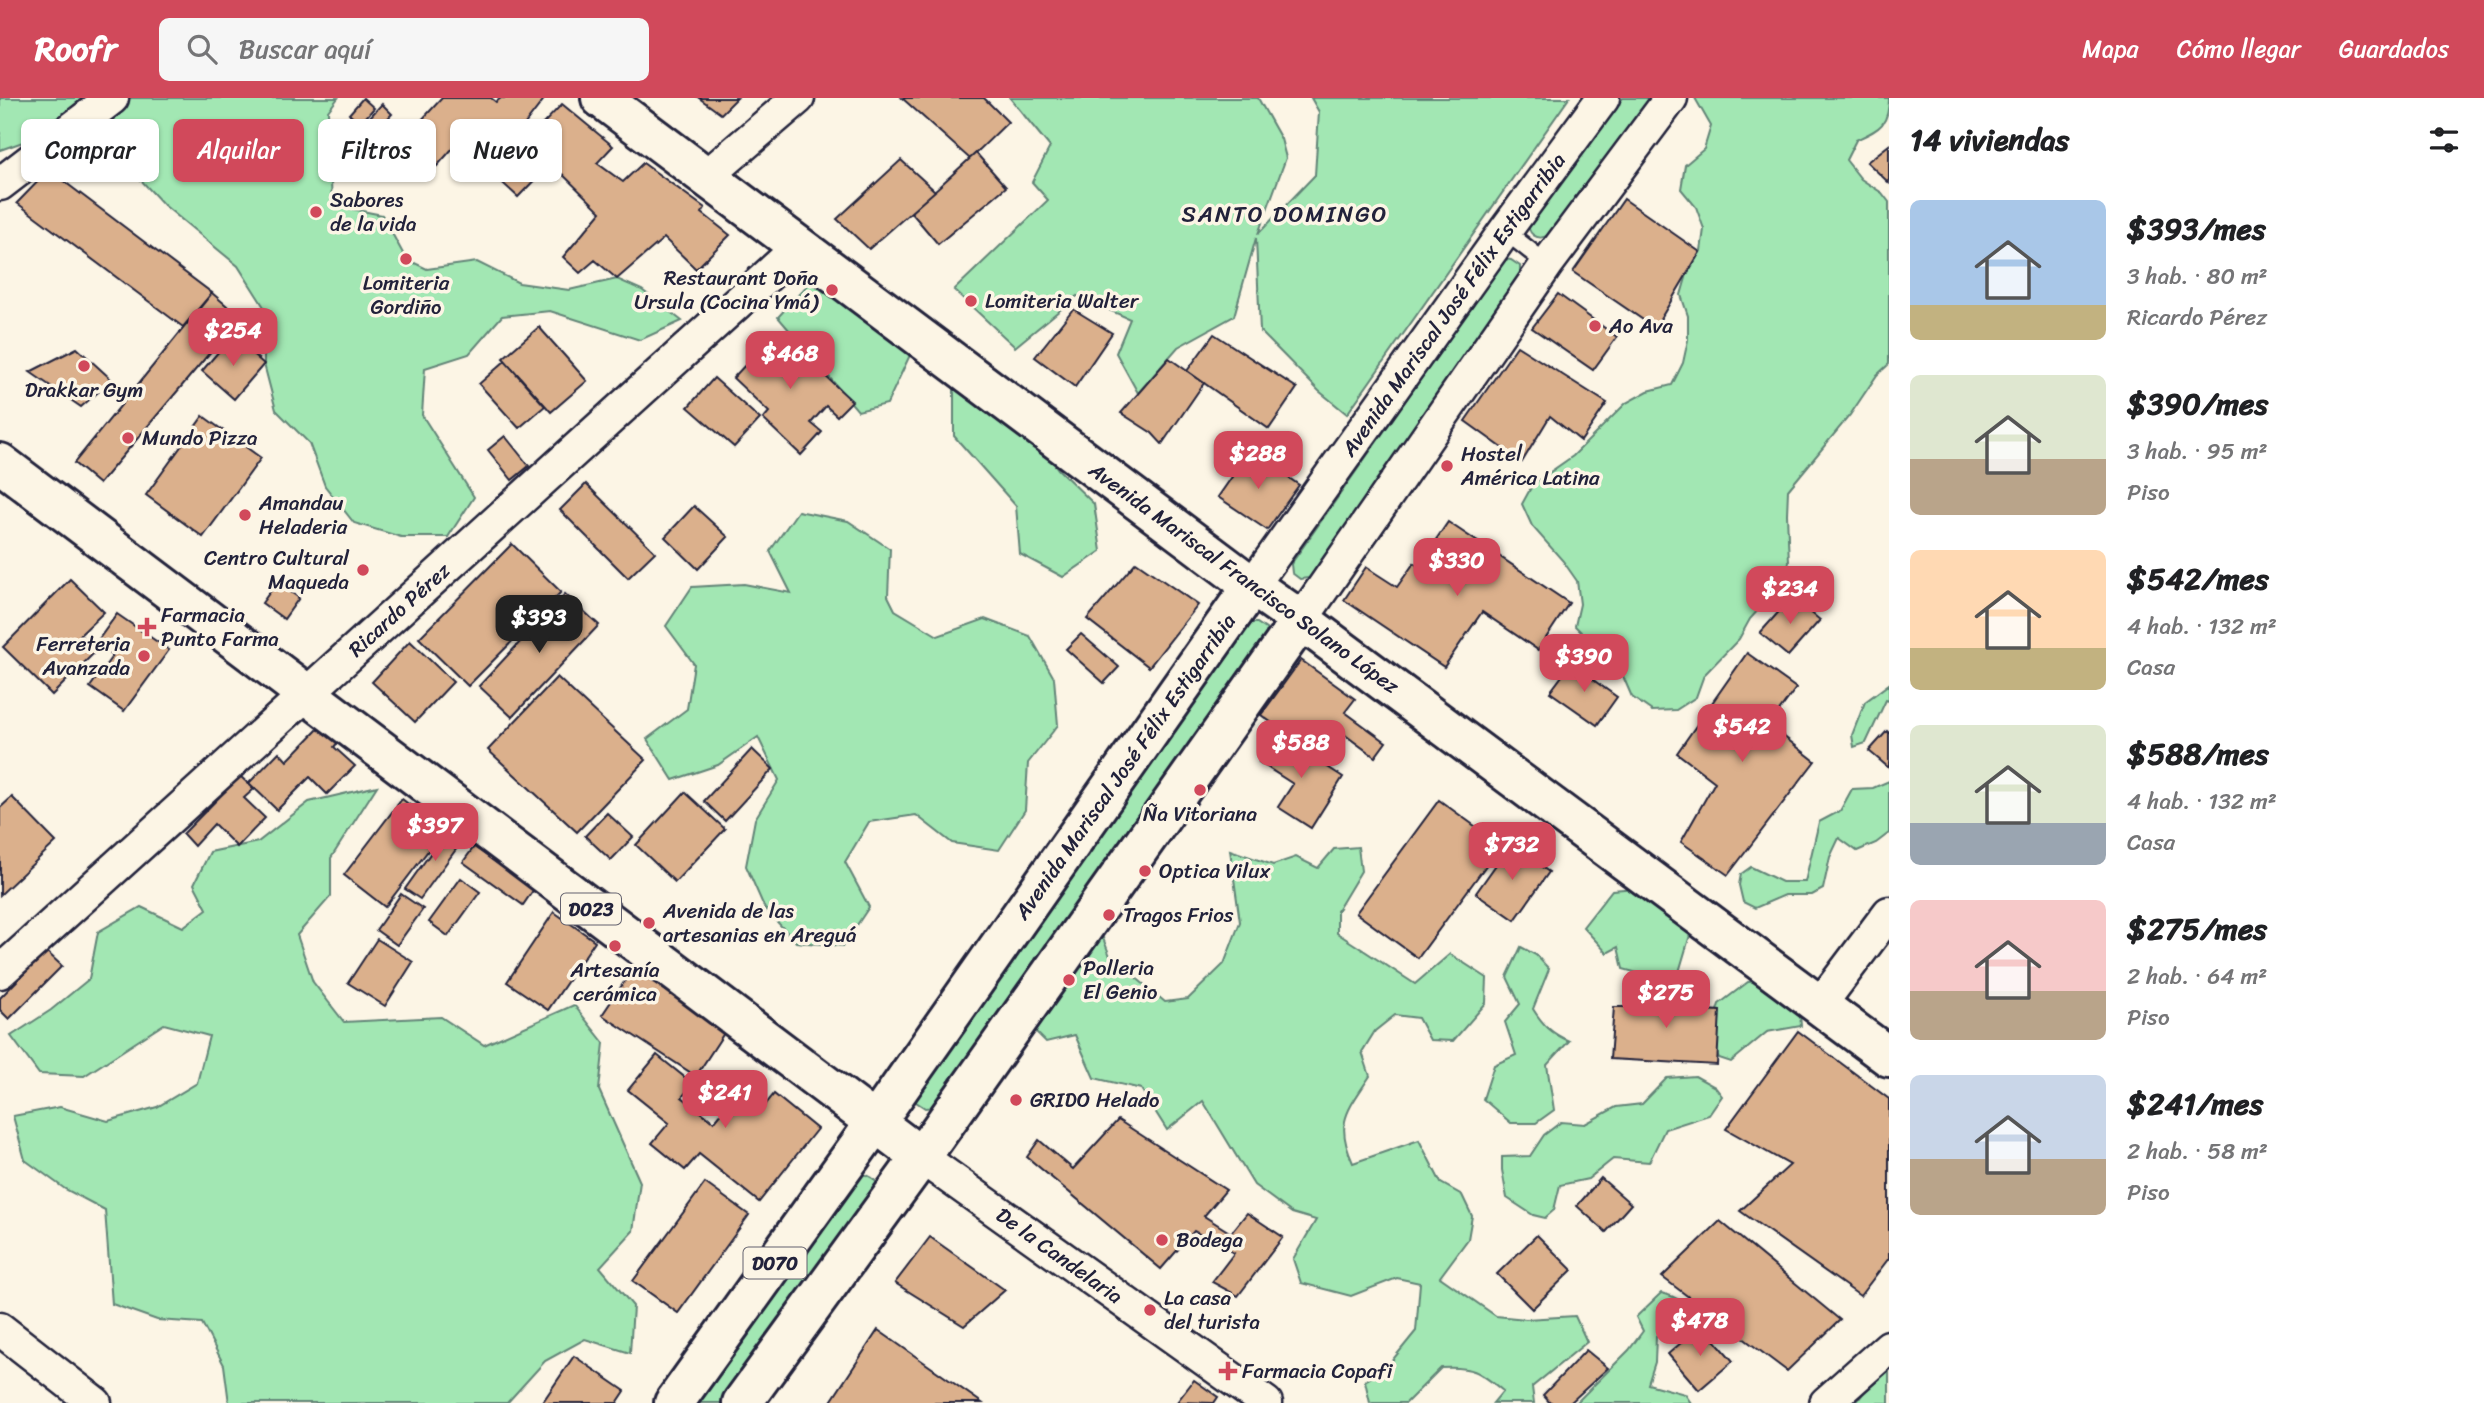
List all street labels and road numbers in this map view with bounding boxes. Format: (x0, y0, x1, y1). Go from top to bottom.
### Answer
street label: Avenida Mariscal José Félix Estigarribia (1330, 144, 1576, 466)
street label: Avenida Mariscal Francisco Solano López (1080, 451, 1408, 705)
street label: Ricardo Pérez (339, 552, 460, 667)
street label: Avenida Mariscal José Félix Estigarribia (1004, 605, 1246, 929)
road number: D023 (561, 894, 621, 924)
street label: De la Candelaria (988, 1197, 1132, 1315)
road number: D070 (744, 1247, 806, 1278)

